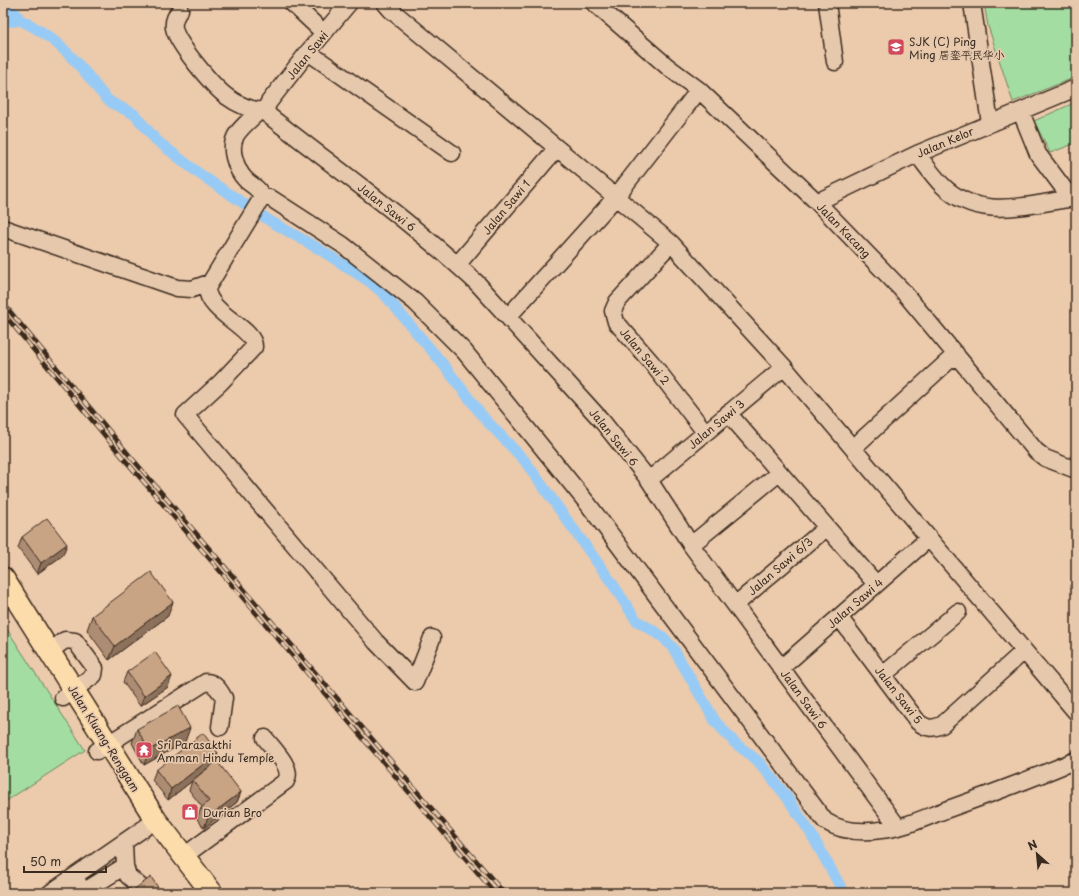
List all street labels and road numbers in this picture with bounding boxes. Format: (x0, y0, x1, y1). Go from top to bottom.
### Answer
street label: Jalan Sawi (282, 27, 332, 83)
street label: Jalan Kelor (914, 122, 977, 162)
street label: Jalan Sawi 1 (478, 176, 534, 238)
street label: Jalan Sawi 6 (354, 179, 420, 235)
street label: Jalan Kacang (813, 198, 875, 262)
street label: Jalan Sawi 2 (616, 324, 674, 388)
street label: Jalan Sawi 3 (684, 395, 748, 453)
street label: Jalan Sawi 6 (585, 405, 643, 470)
street label: Jalan Sawi 6/3 (744, 533, 816, 599)
street label: Jalan Sawi 4 (823, 574, 887, 632)
street label: Jalan Sawi 5 (871, 663, 927, 727)
street label: Jalan Sawi 6 (777, 666, 832, 732)
street label: Jalan Kluang-Renggam (64, 681, 144, 795)

